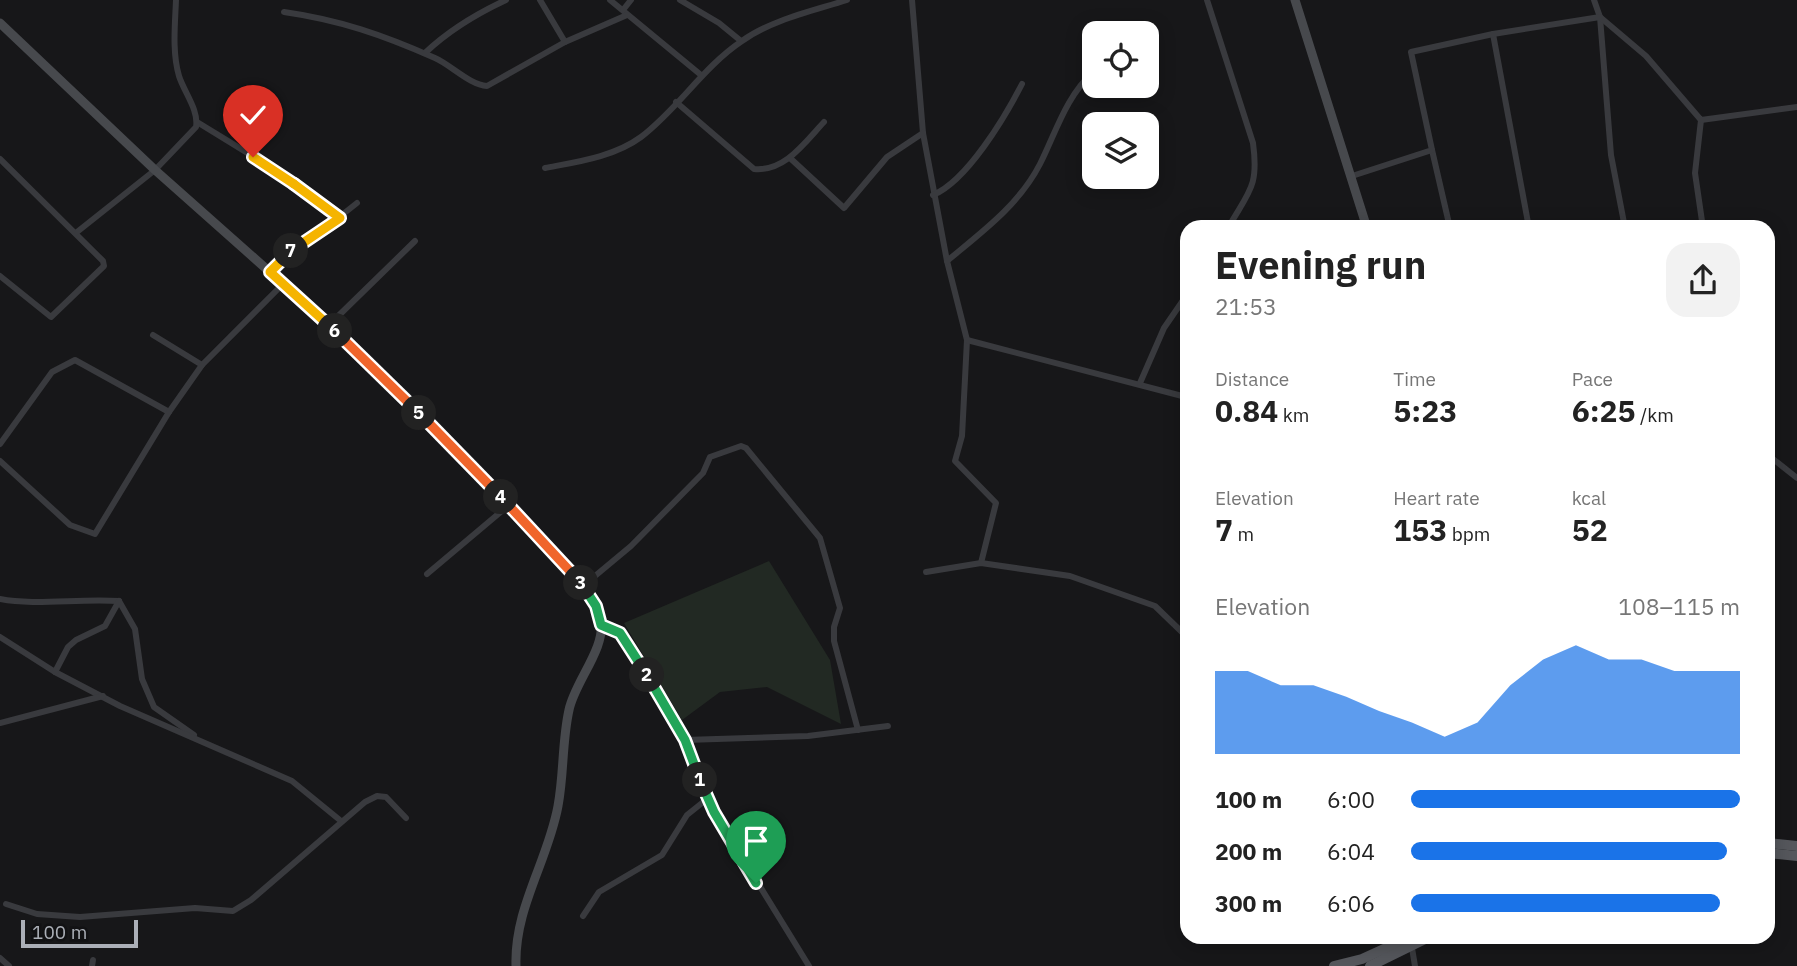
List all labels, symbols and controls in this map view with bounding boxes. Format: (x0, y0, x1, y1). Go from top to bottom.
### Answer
map controls (1082, 21, 1159, 189)
button: locate (1082, 21, 1159, 98)
pin (223, 85, 283, 157)
icon: check (234, 96, 272, 134)
button: layers (1082, 112, 1159, 189)
pin: 7 (274, 233, 308, 268)
text: 7 (285, 238, 296, 262)
text: Evening run (1215, 240, 1426, 289)
button: share (1666, 243, 1740, 317)
text: 21:53 (1215, 291, 1277, 321)
pin: 6 (318, 314, 352, 348)
text: 6 (329, 318, 340, 342)
text: Distance (1215, 367, 1289, 391)
text: Time (1393, 367, 1436, 391)
text: Pace (1572, 367, 1613, 391)
text: 0.84 (1215, 391, 1278, 430)
text: 5:23 (1393, 391, 1457, 430)
text: 6:25 (1572, 391, 1636, 430)
pin: 5 (402, 396, 436, 430)
text: 5 (413, 400, 424, 424)
text: km (1278, 403, 1309, 427)
text: /km (1636, 403, 1674, 427)
pin: 4 (484, 480, 518, 514)
text: 4 (495, 484, 506, 508)
text: Elevation (1215, 486, 1294, 510)
text: Heart rate (1393, 486, 1480, 510)
text: kcal (1572, 486, 1606, 510)
text: 7 (1215, 510, 1233, 549)
text: 153 (1393, 510, 1447, 549)
text: 52 (1572, 510, 1608, 549)
text: m (1233, 522, 1254, 546)
text: bpm (1447, 522, 1490, 546)
pin: 3 (564, 566, 598, 600)
text: 3 (575, 570, 586, 594)
text: Elevation (1215, 591, 1310, 621)
text: 108–115 m (1618, 591, 1740, 621)
pin: 2 (630, 658, 664, 692)
text: 2 (641, 662, 652, 686)
pin: 1 (682, 762, 718, 798)
text: 1 (694, 767, 705, 791)
text: 100 m (1215, 784, 1282, 814)
text: 6:00 (1327, 784, 1375, 814)
pin (726, 811, 786, 883)
icon: arrive (737, 822, 775, 860)
text: 200 m (1215, 836, 1282, 866)
text: 6:04 (1327, 836, 1375, 866)
text: 300 m (1215, 888, 1282, 918)
text: 6:06 (1327, 888, 1375, 918)
scale bar (21, 917, 138, 949)
text: 100 m (32, 920, 87, 944)

